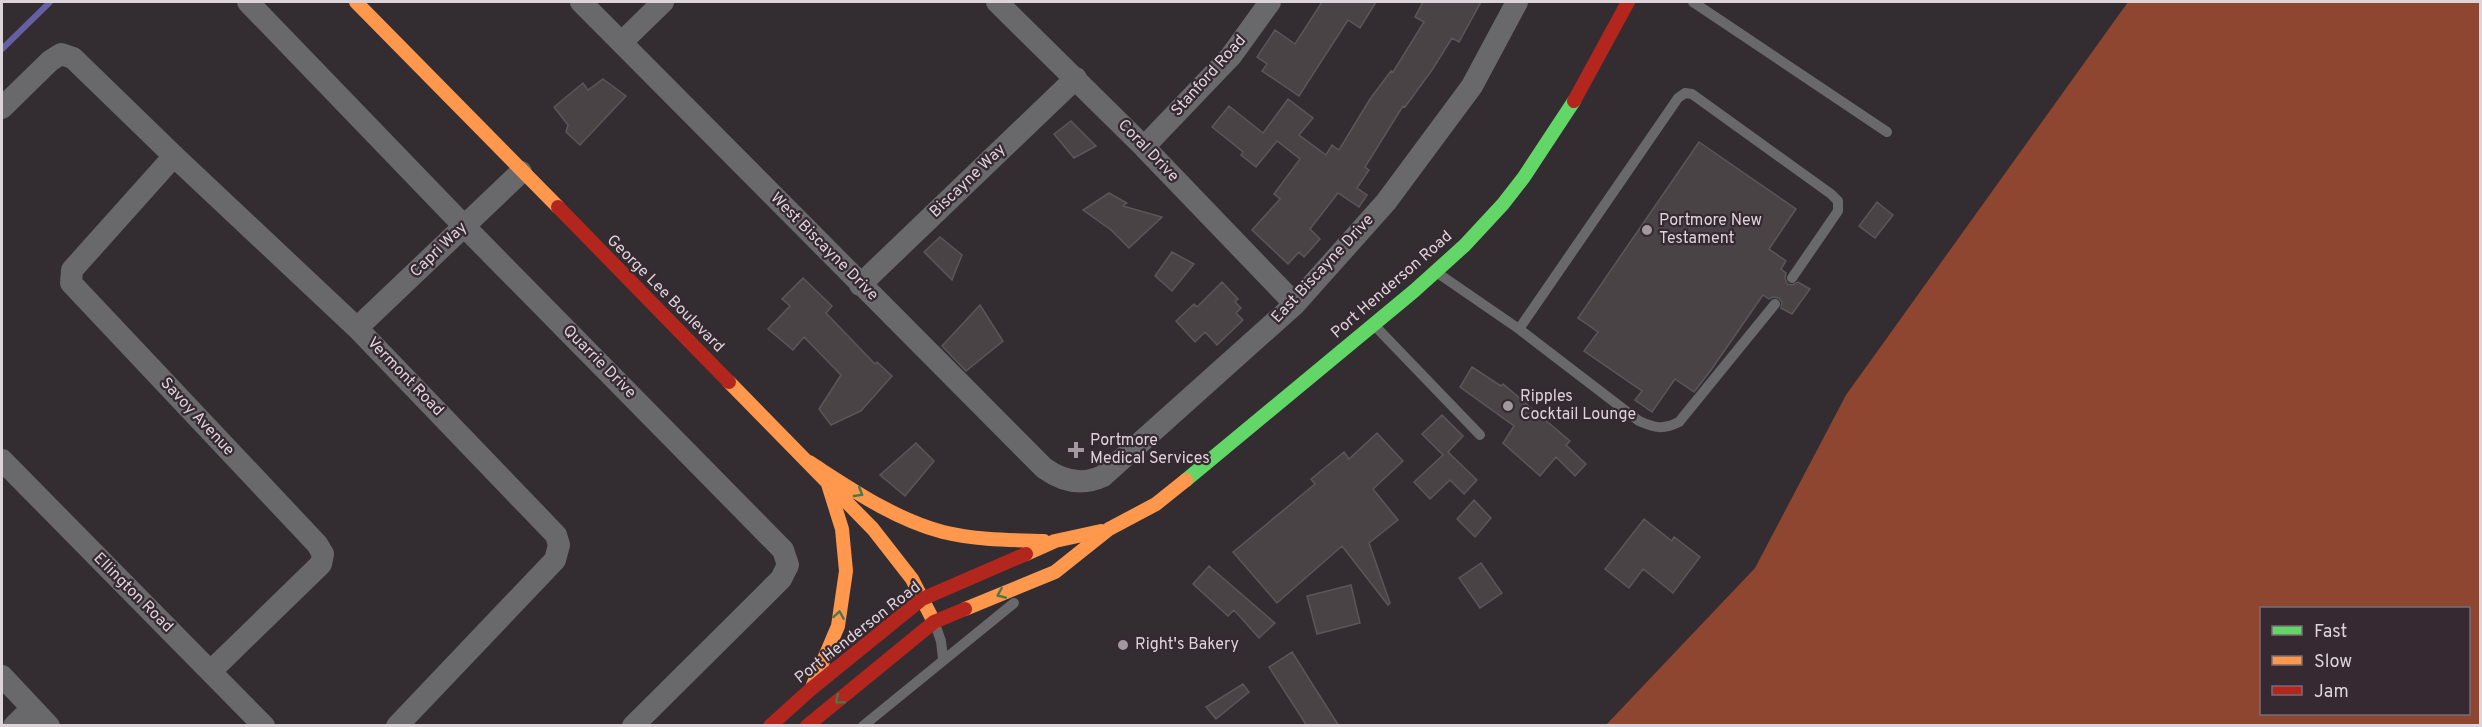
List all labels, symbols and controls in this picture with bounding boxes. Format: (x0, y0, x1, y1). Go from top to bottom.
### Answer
street label: Stanford Road (1167, 31, 1251, 121)
street label: Coral Drive (1113, 115, 1183, 187)
street label: Biscayne Way (926, 140, 1010, 222)
street label: West Biscayne Drive (766, 189, 882, 305)
street label: East Biscayne Drive (1267, 210, 1379, 328)
place label: Portmore New Testament (1659, 211, 1762, 249)
street label: Capri Way (406, 218, 472, 282)
marker: Portmore New Testament (1640, 223, 1654, 237)
street label: Port Henderson Road (1327, 227, 1457, 343)
street label: George Lee Boulevard (602, 231, 728, 357)
street label: Quarrie Drive (558, 321, 640, 403)
street label: Vermont Road (362, 333, 448, 421)
street label: Savoy Avenue (156, 374, 238, 460)
place label: Ripples Cocktail Lounge (1520, 387, 1636, 425)
marker: Ripples Cocktail Lounge (1501, 399, 1515, 413)
place label: Portmore Medical Services (1090, 431, 1210, 469)
marker: Portmore Medical Services (1067, 441, 1085, 459)
one-way arrow (853, 485, 863, 497)
street label: Ellington Road (89, 549, 177, 637)
street label: Port Henderson Road (791, 578, 925, 688)
one-way arrow (996, 587, 1007, 599)
legend (2260, 607, 2470, 715)
one-way arrow (833, 611, 845, 620)
text: Fast (2314, 621, 2347, 644)
place label: Right's Bakery (1135, 635, 1239, 655)
marker: Right's Bakery (1116, 638, 1130, 652)
text: Slow (2314, 651, 2352, 674)
text: Jam (2314, 681, 2349, 704)
one-way arrow (835, 692, 846, 703)

